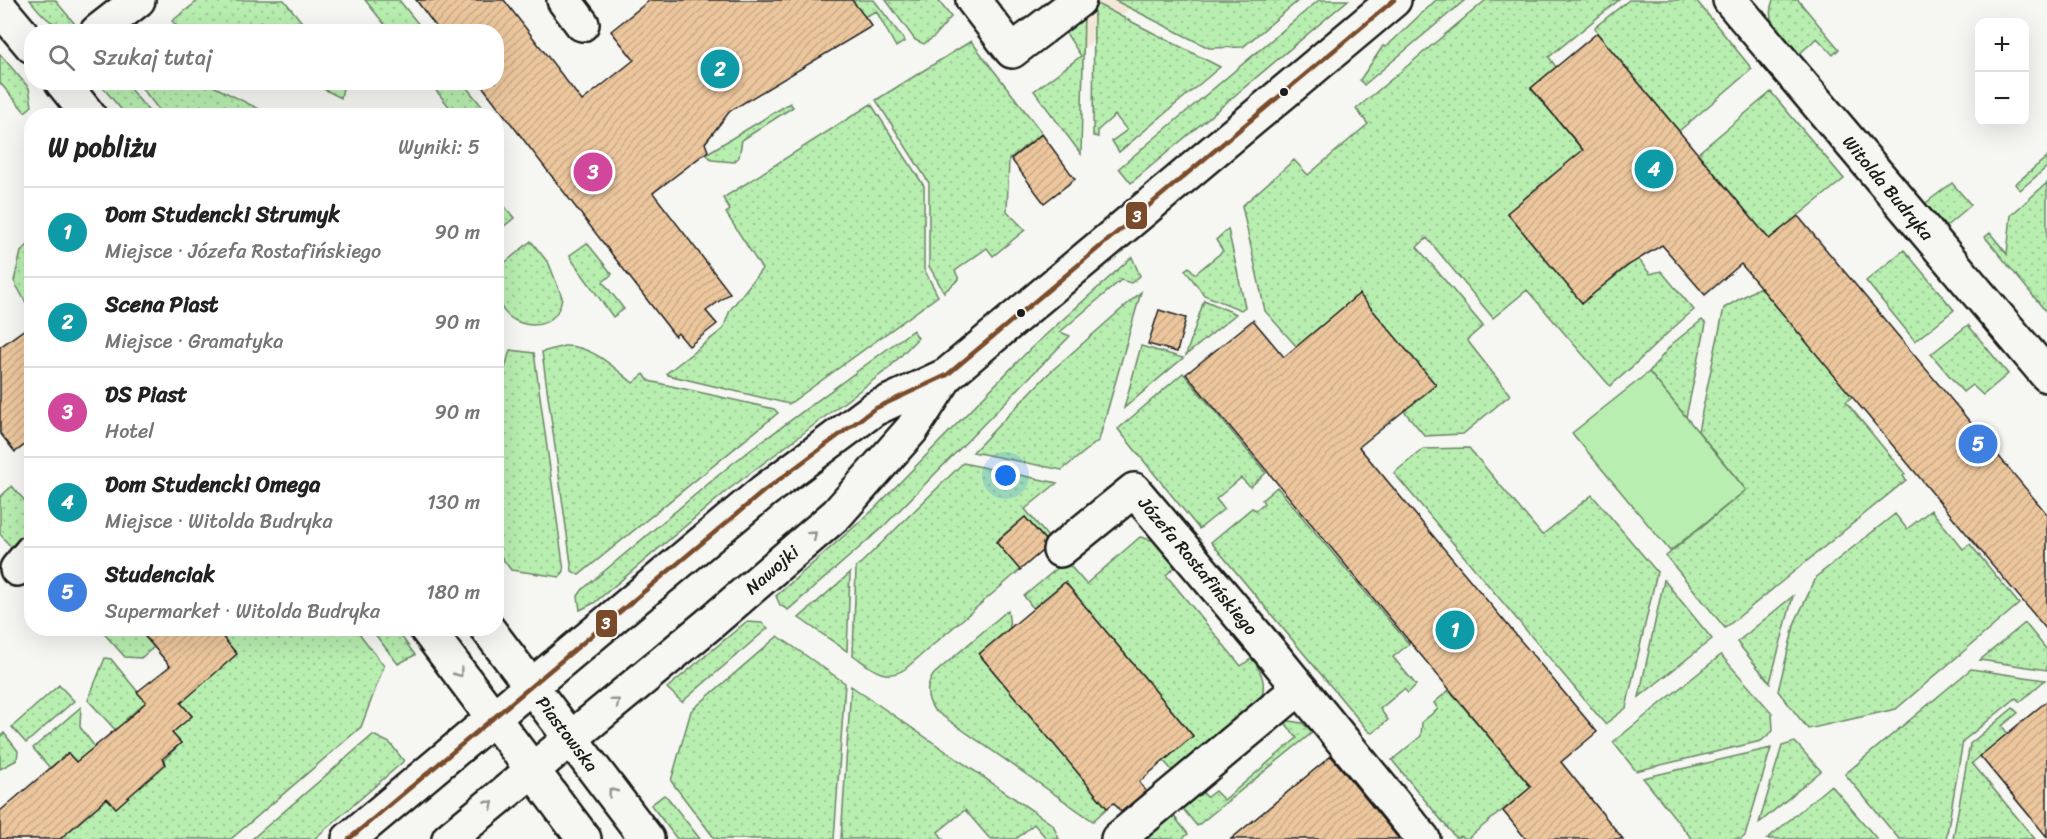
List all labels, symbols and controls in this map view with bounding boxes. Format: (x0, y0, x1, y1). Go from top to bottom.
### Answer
map controls (1975, 18, 2029, 126)
button: + (1975, 18, 2029, 72)
search box (24, 24, 504, 90)
text: Szukaj tutaj (93, 38, 212, 77)
icon: search (45, 41, 78, 74)
pin: 2 (700, 46, 740, 92)
button: − (1975, 72, 2029, 126)
unlabelled marker (1278, 86, 1290, 98)
text: W pobliżu (48, 124, 157, 170)
street label: Witolda Budryka (1834, 128, 1943, 249)
text: Wyniki: 5 (398, 130, 480, 165)
pin: 4 (1634, 146, 1674, 192)
pin: 3 (574, 150, 612, 195)
text: Dom Studencki Strumyk (105, 195, 340, 234)
line badge: 3 (1125, 201, 1148, 230)
text: 3 (1132, 202, 1142, 231)
text: 1 (63, 215, 72, 250)
text: 90 m (435, 215, 480, 250)
text: Miejsce · Józefa Rostafińskiego (105, 234, 381, 269)
text: Scena Piast (105, 285, 218, 324)
text: 2 (62, 305, 73, 340)
text: 90 m (435, 305, 480, 340)
unlabelled marker (1015, 307, 1027, 319)
text: Miejsce · Gramatyka (105, 324, 283, 359)
text: DS Piast (105, 375, 187, 414)
text: 3 (62, 395, 73, 430)
text: 90 m (435, 395, 480, 430)
text: Hotel (105, 414, 154, 449)
pin: 5 (1958, 422, 1998, 466)
your location (991, 461, 1020, 490)
text: Dom Studencki Omega (105, 465, 320, 504)
text: 4 (61, 485, 74, 520)
text: 130 m (427, 485, 480, 520)
street label: Józefa Rostafińskiego (1129, 488, 1266, 643)
text: Miejsce · Witolda Budryka (105, 504, 333, 539)
one-way arrow (806, 531, 817, 542)
street label: Nawojki (738, 536, 807, 603)
text: Studenciak (105, 555, 215, 594)
text: 5 (61, 575, 74, 610)
text: 180 m (426, 575, 480, 610)
text: Supermarket · Witolda Budryka (105, 594, 380, 629)
pin: 1 (1436, 608, 1474, 652)
line badge: 3 (595, 609, 618, 638)
text: 3 (601, 609, 611, 638)
one-way arrow (452, 667, 463, 678)
street label: Piastowska (527, 689, 607, 779)
one-way arrow (609, 698, 620, 709)
one-way arrow (608, 788, 619, 799)
one-way arrow (484, 800, 495, 811)

